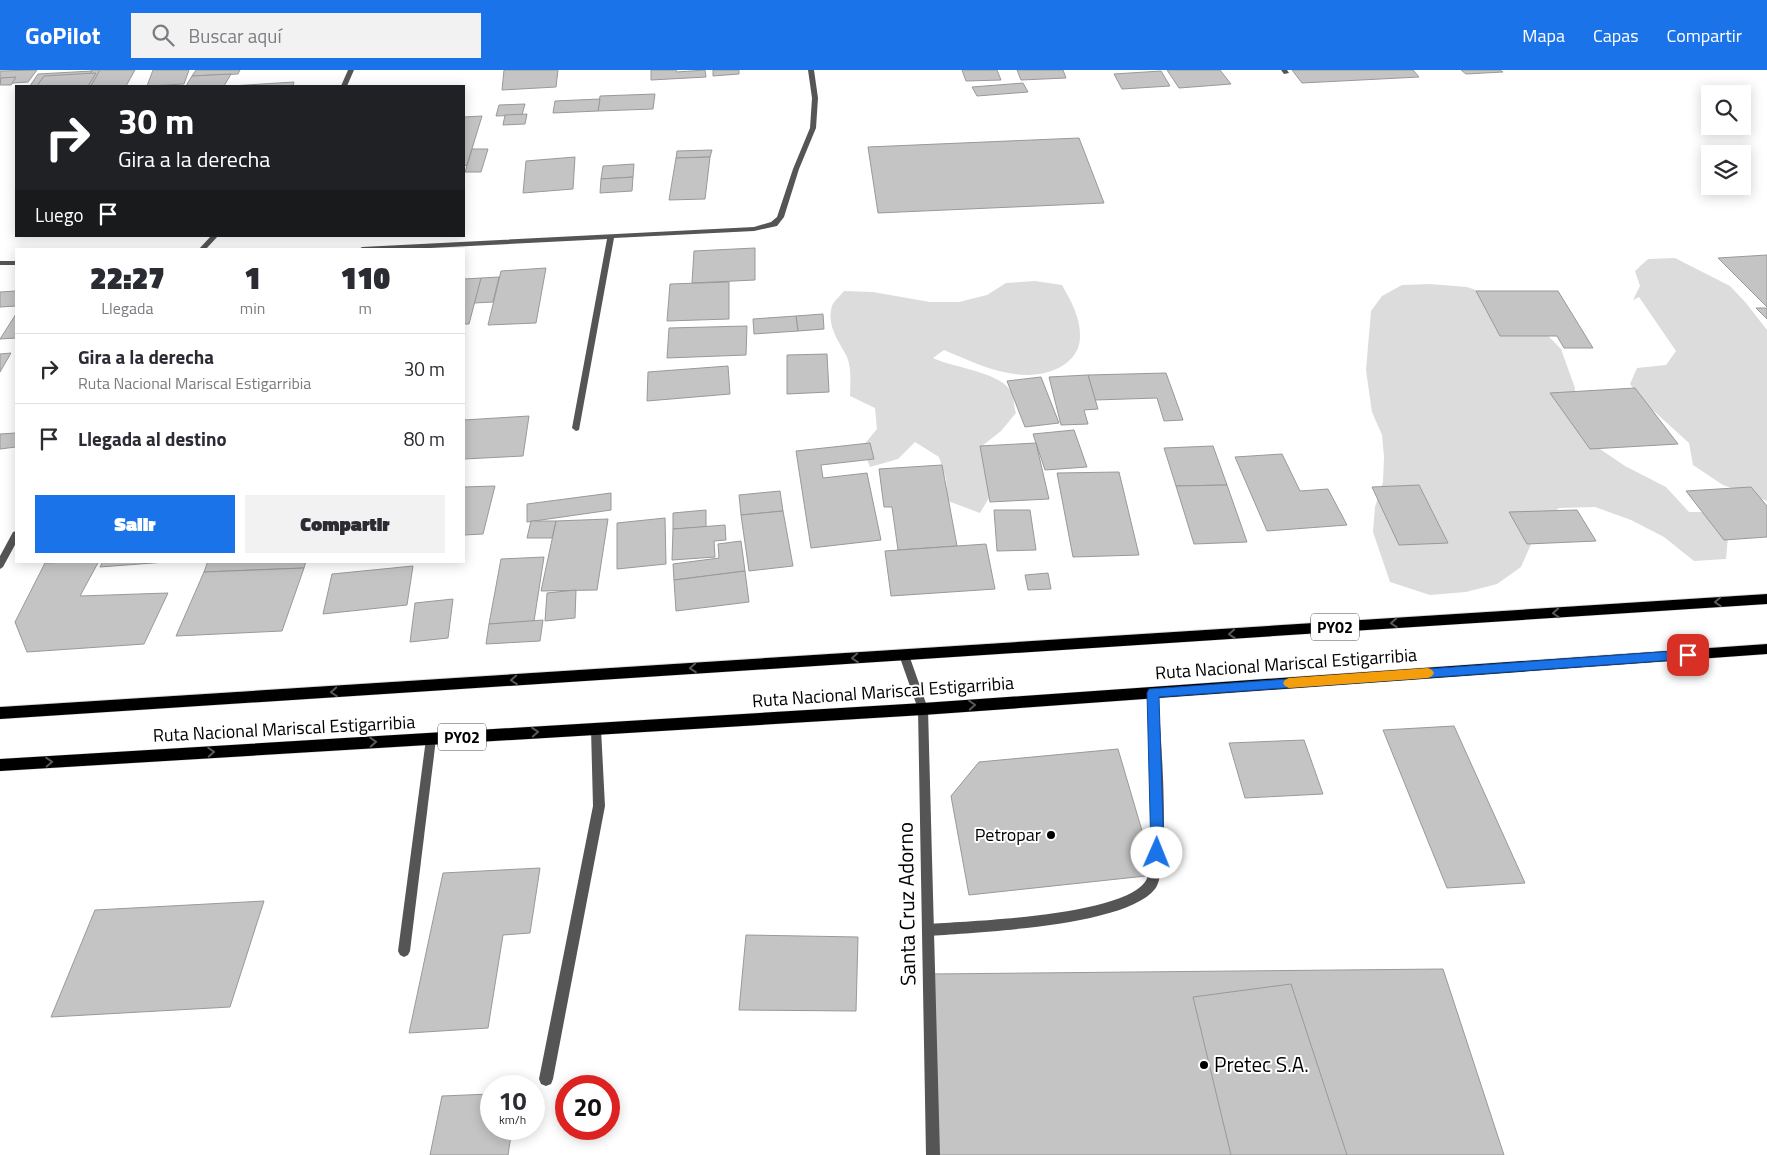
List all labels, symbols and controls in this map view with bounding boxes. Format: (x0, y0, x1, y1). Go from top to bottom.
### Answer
search box (131, 13, 481, 58)
text: GoPilot (25, 17, 101, 53)
icon: search (149, 21, 177, 49)
text: Buscar aquí (189, 21, 282, 50)
text: Mapa (1522, 22, 1565, 49)
text: Capas (1593, 22, 1639, 49)
text: Compartir (1667, 22, 1742, 49)
map controls (1701, 85, 1751, 195)
button: search (1701, 85, 1751, 135)
text: 30 m (118, 94, 194, 148)
icon: right (35, 105, 100, 170)
text: Gira a la derecha (118, 142, 270, 176)
button: layers (1701, 145, 1751, 195)
text: Luego (35, 200, 84, 229)
icon: arrive (94, 200, 122, 228)
text: 22:27 (90, 255, 165, 301)
text: 1 (244, 255, 261, 301)
text: 110 (340, 255, 390, 301)
text: Llegada (101, 296, 154, 320)
text: min (240, 296, 265, 320)
text: m (358, 296, 372, 320)
text: Gira a la derecha (78, 342, 214, 371)
text: 30 m (404, 354, 445, 383)
icon: right (35, 355, 63, 383)
text: Ruta Nacional Mariscal Estigarribia (78, 371, 311, 395)
text: Llegada al destino (78, 424, 227, 453)
text: 80 m (404, 424, 445, 453)
icon: arrive (35, 425, 63, 453)
button: Salir (35, 495, 235, 553)
button: Compartir (245, 495, 445, 553)
one-way arrow (1714, 597, 1722, 608)
one-way arrow (1552, 607, 1560, 618)
road number: PY02 (1311, 614, 1359, 640)
one-way arrow (1390, 618, 1398, 629)
one-way arrow (1228, 628, 1236, 639)
pin (1667, 634, 1709, 676)
street label: Ruta Nacional Mariscal Estigarribia (1154, 641, 1418, 686)
icon: arrive (1674, 641, 1702, 669)
one-way arrow (851, 652, 859, 663)
one-way arrow (689, 663, 697, 674)
street label: Ruta Nacional Mariscal Estigarribia (751, 669, 1015, 714)
one-way arrow (509, 674, 517, 685)
one-way arrow (330, 686, 338, 697)
one-way arrow (968, 700, 976, 711)
street label: Ruta Nacional Mariscal Estigarribia (152, 708, 416, 749)
road number: PY02 (438, 724, 486, 750)
one-way arrow (532, 727, 540, 738)
one-way arrow (369, 737, 377, 748)
one-way arrow (207, 746, 215, 757)
one-way arrow (45, 756, 53, 767)
place label: Petropar (975, 821, 1041, 848)
street label: Santa Cruz Adorno (889, 822, 923, 986)
position arrow (1130, 826, 1182, 878)
marker: Petropar (1045, 829, 1057, 841)
place label: Pretec S.A. (1214, 1048, 1309, 1080)
marker: Pretec S.A. (1198, 1059, 1210, 1071)
speed limit sign: 20 (555, 1075, 620, 1140)
text: 10 (498, 1082, 527, 1120)
text: km/h (499, 1110, 526, 1129)

